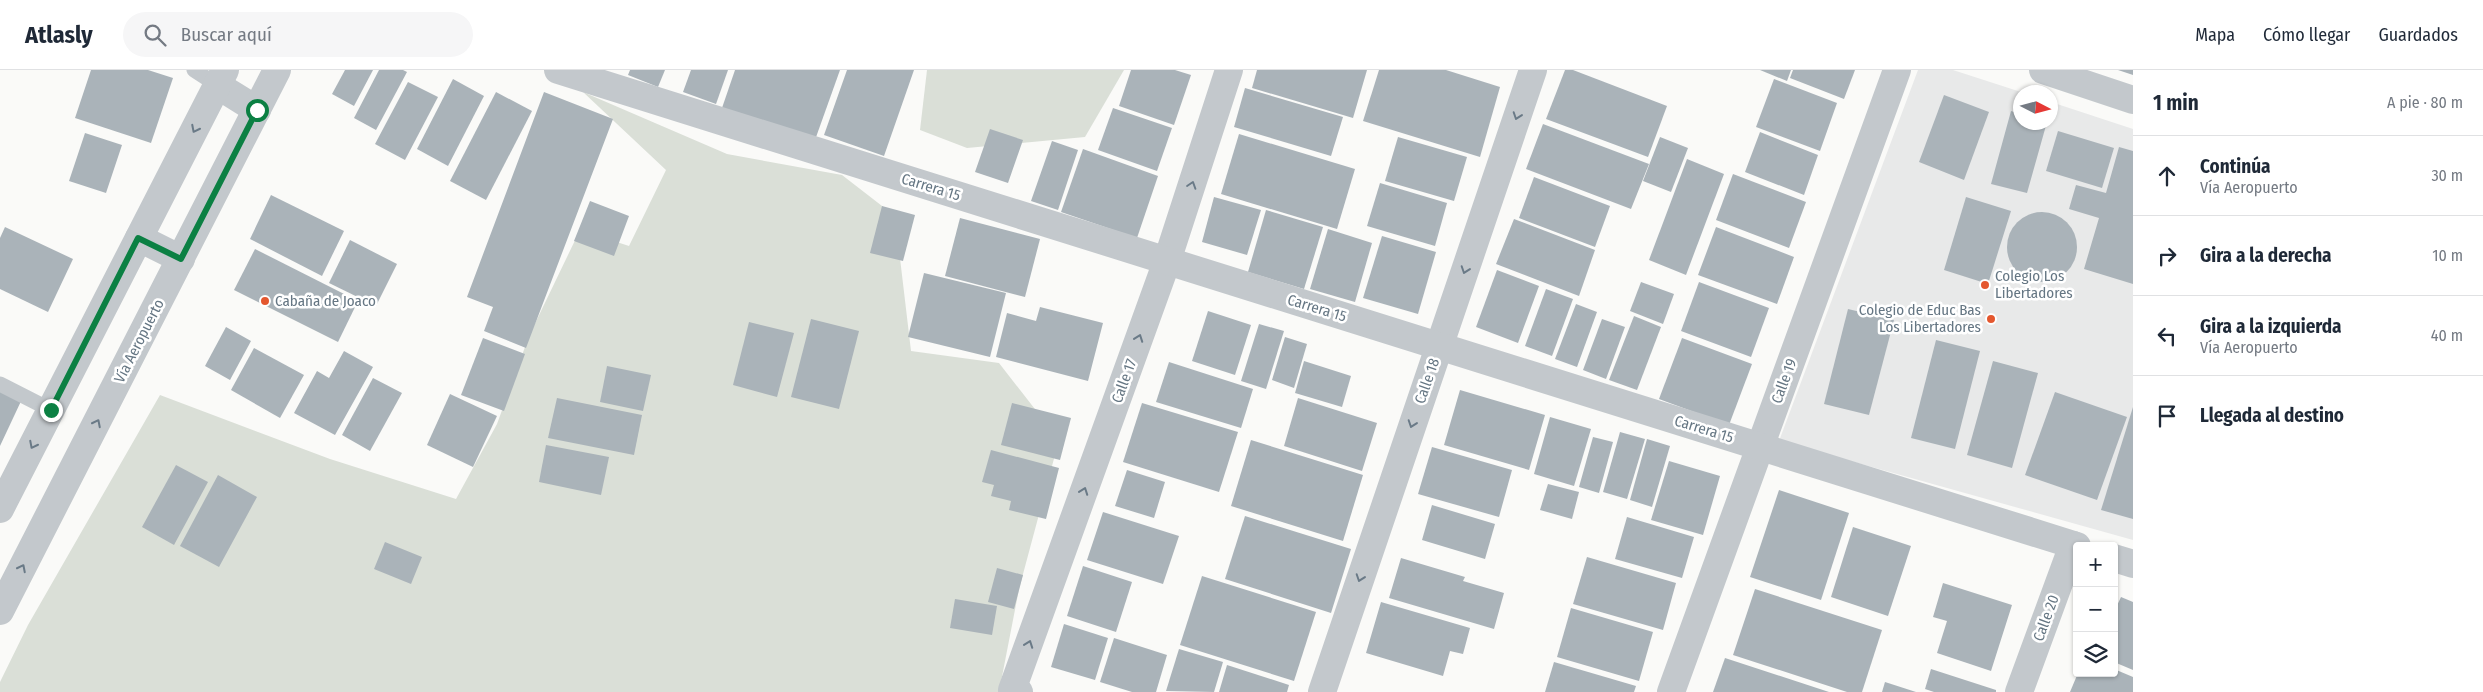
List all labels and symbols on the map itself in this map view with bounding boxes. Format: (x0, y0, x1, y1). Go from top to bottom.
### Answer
north arrow (2013, 85, 2058, 130)
route start (246, 99, 269, 122)
one-way arrow (1513, 111, 1523, 120)
one-way arrow (191, 123, 201, 132)
street label: Carrera 15 (899, 170, 963, 205)
one-way arrow (1186, 181, 1196, 189)
one-way arrow (1460, 265, 1470, 273)
place label: Colegio Los Libertadores (1995, 267, 2073, 302)
marker: Colegio Los Libertadores (1979, 279, 1991, 291)
street label: Carrera 15 (1285, 291, 1349, 326)
place label: Cabaña de Joaco (275, 292, 376, 310)
marker: Cabaña de Joaco (259, 295, 271, 307)
street label: Vía Aeropuerto (110, 296, 168, 386)
place label: Colegio de Educ Bas Los Libertadores (1859, 301, 1981, 336)
marker: Colegio de Educ Bas Los Libertadores (1985, 313, 1997, 325)
one-way arrow (1133, 335, 1143, 343)
street label: Calle 18 (1411, 356, 1443, 406)
street label: Calle 19 (1768, 356, 1800, 406)
street label: Calle 17 (1108, 357, 1140, 405)
route end (40, 399, 63, 422)
street label: Carrera 15 (1672, 412, 1736, 447)
one-way arrow (1408, 419, 1418, 427)
one-way arrow (91, 420, 101, 429)
one-way arrow (29, 439, 39, 448)
one-way arrow (1078, 487, 1088, 496)
one-way arrow (16, 564, 26, 573)
one-way arrow (1356, 573, 1366, 581)
street label: Calle 20 (2029, 592, 2063, 644)
one-way arrow (1023, 640, 1033, 649)

